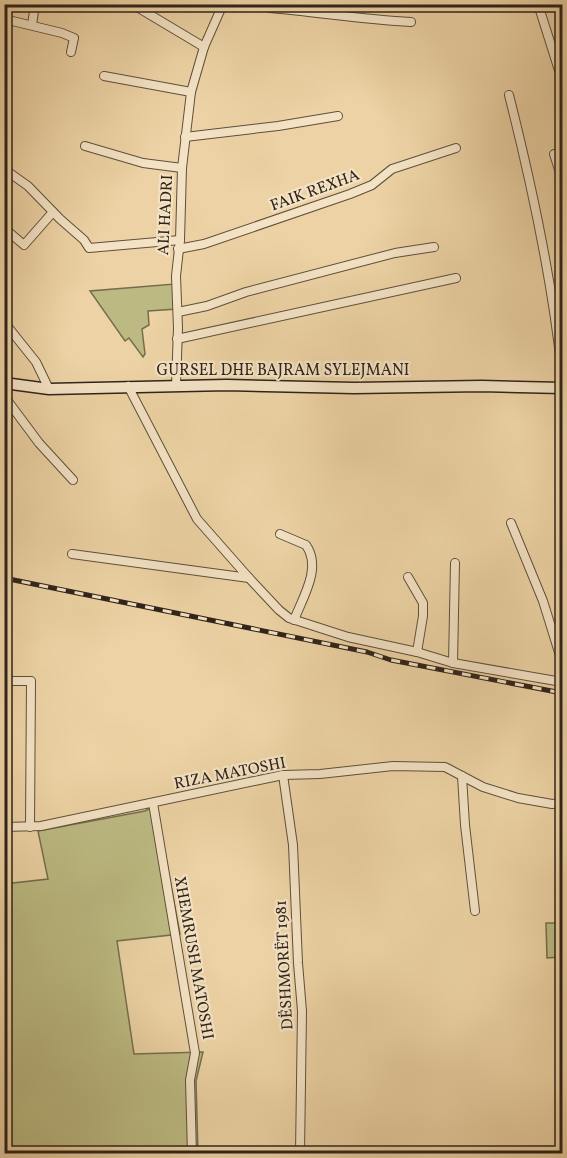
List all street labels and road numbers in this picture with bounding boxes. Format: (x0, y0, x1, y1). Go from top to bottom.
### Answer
street label: FAIK REXHA (267, 165, 363, 217)
street label: ALI HADRI (153, 174, 179, 256)
street label: GURSEL DHE BAJRAM SYLEJMANI (156, 360, 410, 382)
street label: RIZA MATOSHI (172, 752, 288, 796)
street label: XHEMRUSH MATOSHI (168, 875, 218, 1041)
street label: DËSHMORËT 1981 (271, 900, 299, 1030)

